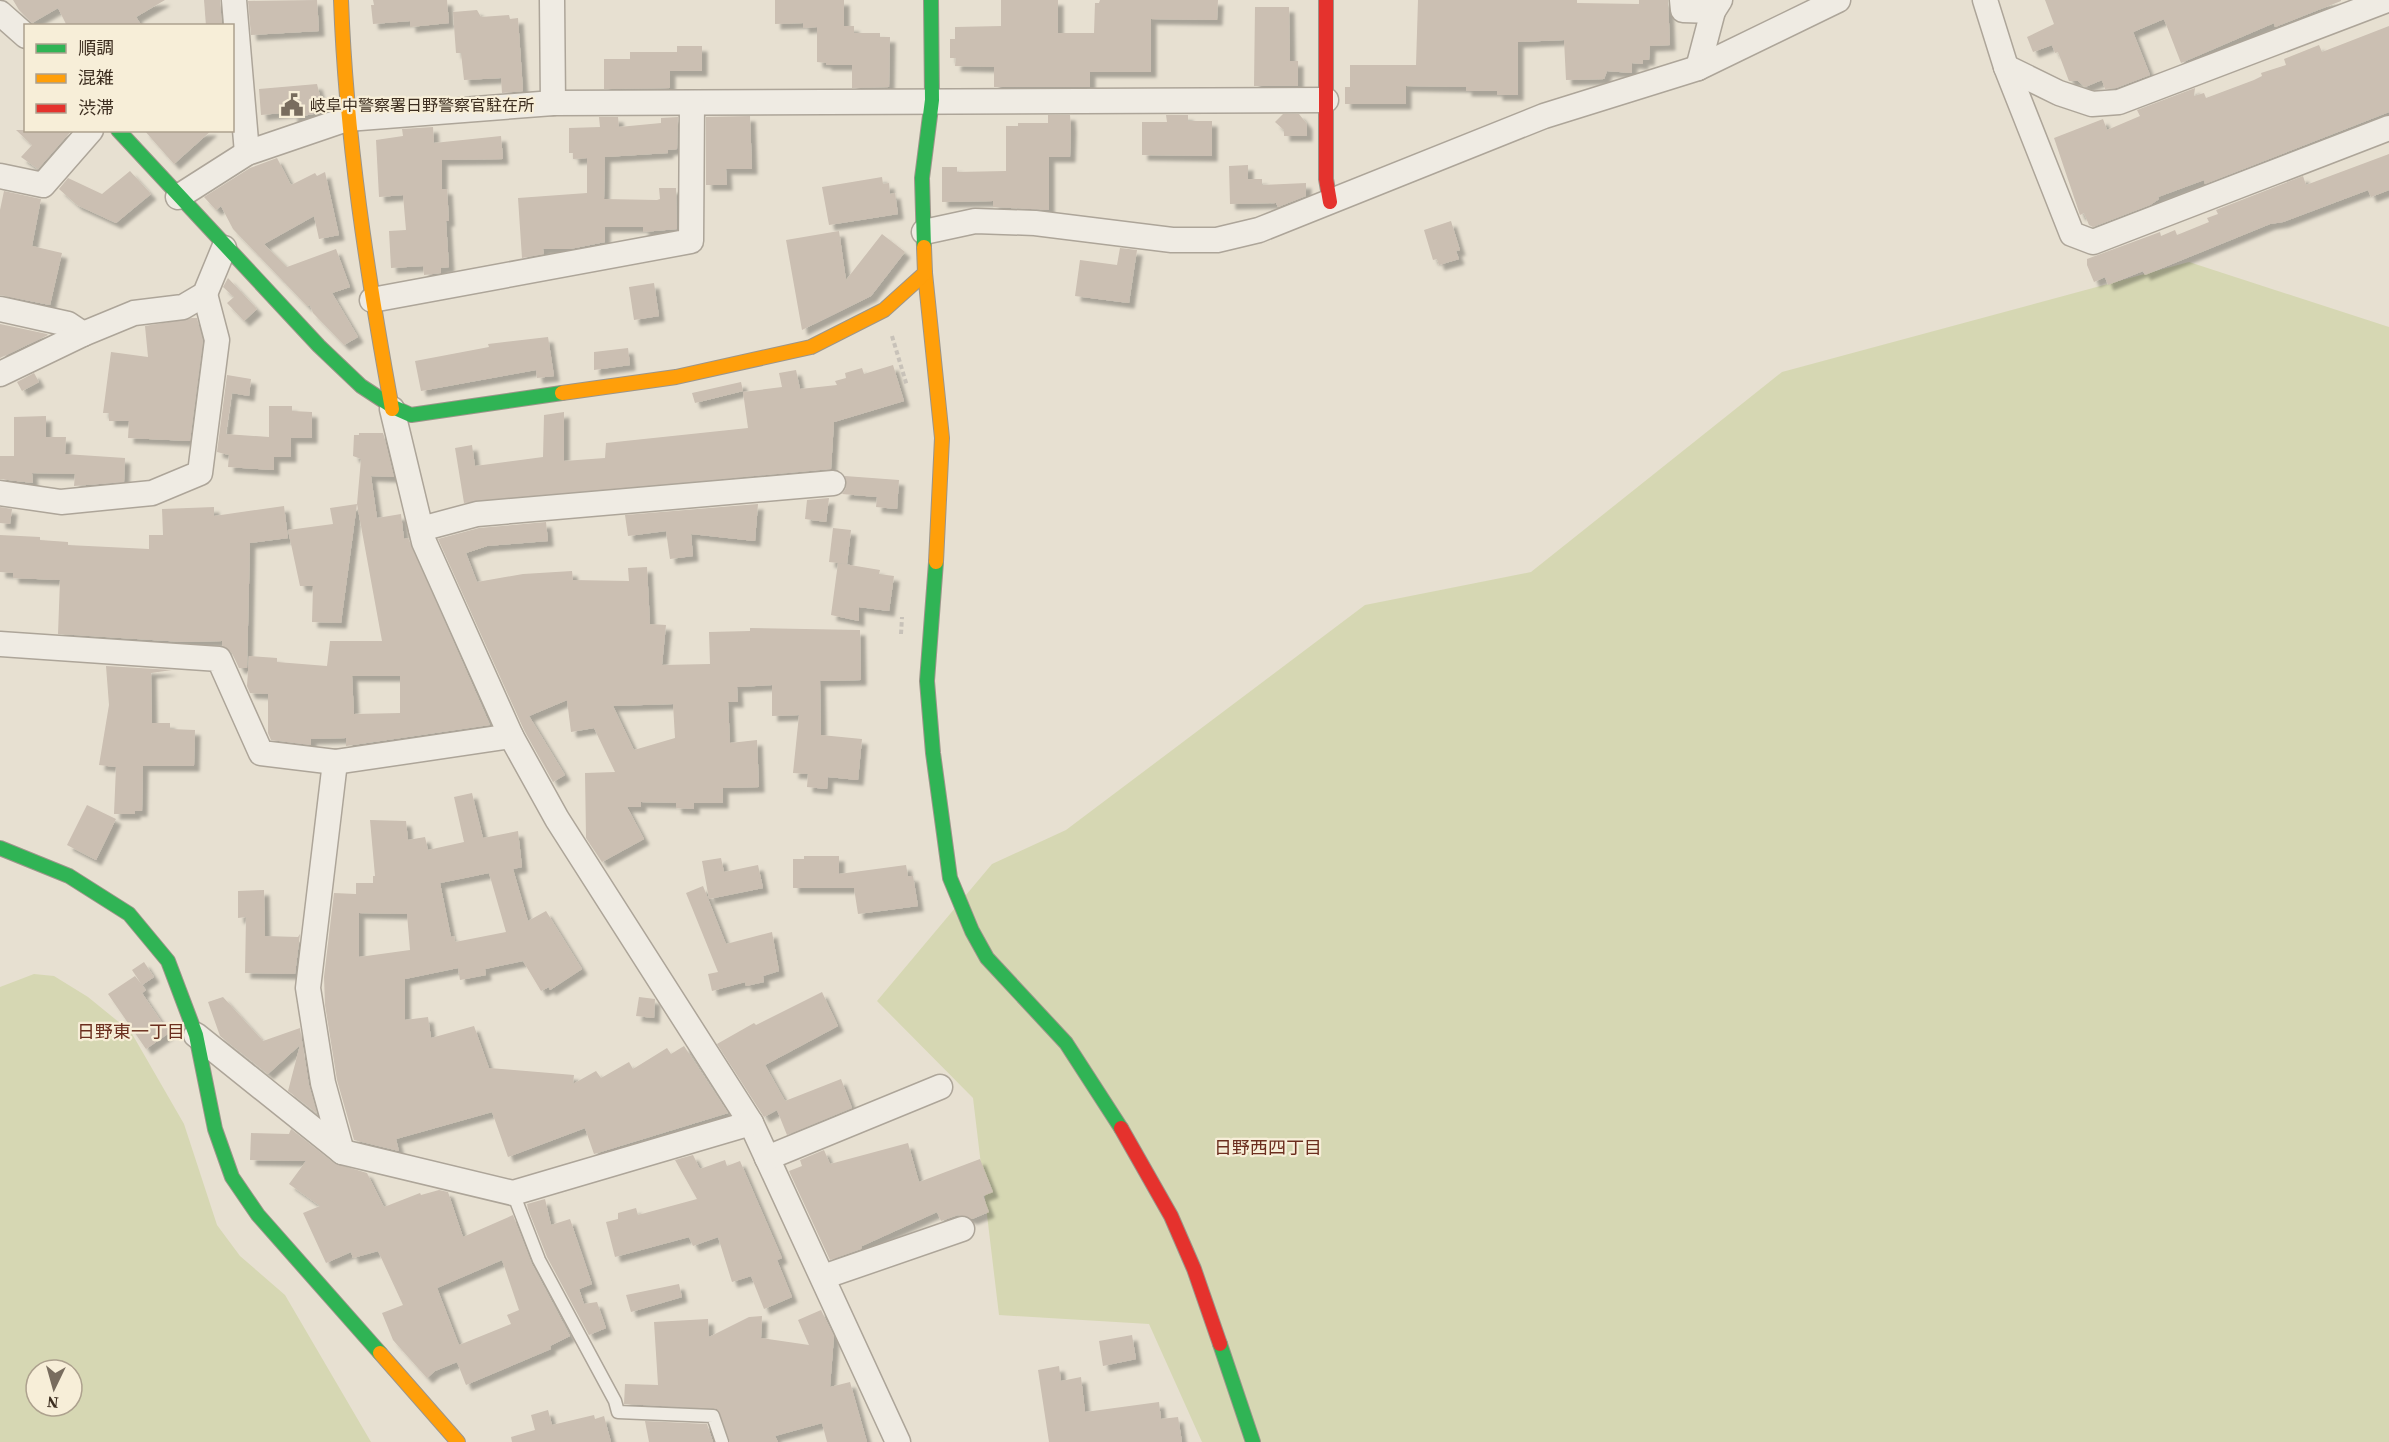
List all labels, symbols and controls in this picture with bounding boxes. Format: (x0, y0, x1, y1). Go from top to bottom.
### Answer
legend (24, 24, 234, 132)
text: 順調 (78, 35, 114, 60)
text: 混雑 (78, 65, 114, 90)
public building icon: 岐阜中警察署日野警察官駐在所 (279, 92, 305, 118)
place label: 岐阜中警察署日野警察官駐在所 (310, 94, 534, 116)
text: 渋滞 (78, 95, 114, 120)
district label: 日野東一丁目 (77, 1019, 185, 1044)
district label: 日野西四丁目 (1214, 1135, 1322, 1160)
north arrow (24, 1358, 84, 1418)
text: N (46, 1391, 59, 1414)

